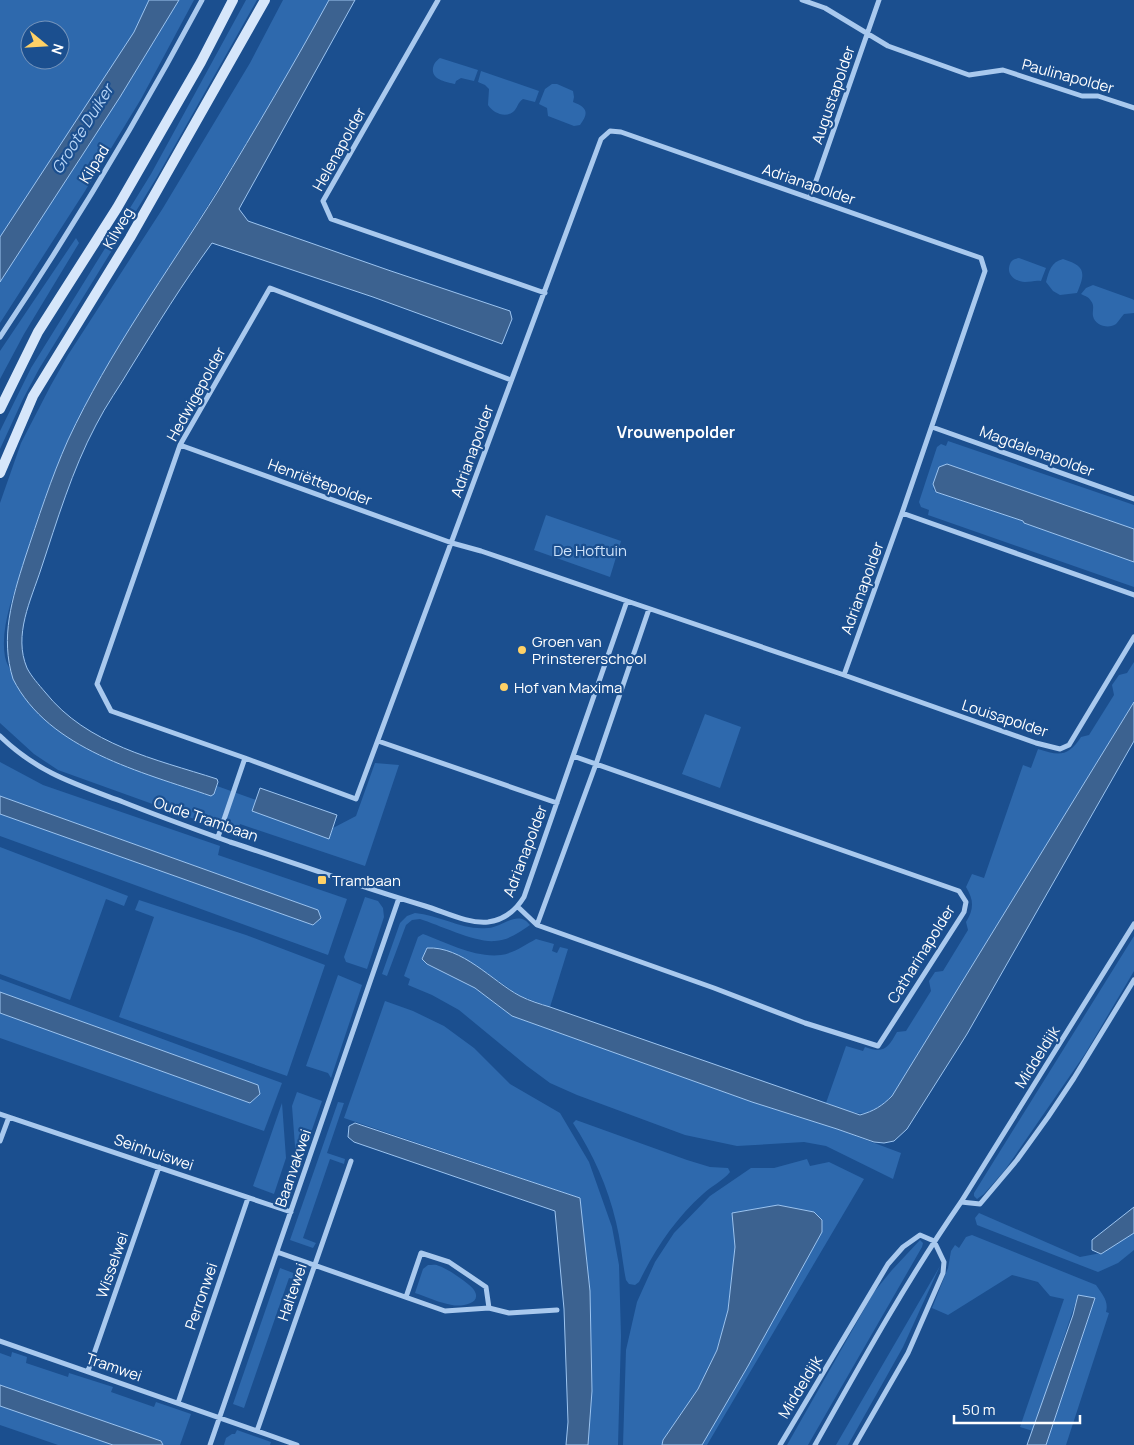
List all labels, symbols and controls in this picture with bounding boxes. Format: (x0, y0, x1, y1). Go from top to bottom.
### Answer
north arrow (20, 20, 70, 70)
text: N (47, 41, 68, 57)
street label: Augustapolder (806, 42, 860, 147)
street label: Paulinapolder (1020, 54, 1117, 99)
water label: Groote Duiker (46, 78, 119, 178)
street label: Helenapolder (307, 103, 371, 195)
street label: Kilpad (74, 141, 114, 187)
street label: Adrianapolder (760, 158, 859, 210)
street label: Kilweg (98, 203, 138, 253)
street label: Hedwigepolder (161, 343, 231, 445)
street label: Adrianapolder (446, 401, 499, 500)
street label: Magdalenapolder (977, 420, 1098, 482)
district label: Vrouwenpolder (617, 421, 735, 443)
street label: Henriëttepolder (265, 453, 376, 511)
street label: Adrianapolder (836, 538, 889, 637)
park label: De Hoftuin (553, 540, 627, 561)
place label: Groen van Prinstererschool (532, 631, 647, 669)
marker: Groen van Prinstererschool (516, 644, 528, 656)
place label: Hof van Maxima (514, 677, 622, 698)
marker: Hof van Maxima (498, 681, 510, 693)
street label: Louisapolder (959, 694, 1051, 742)
street label: Oude Trambaan (151, 791, 261, 847)
street label: Adrianapolder (498, 801, 552, 900)
place label: Trambaan (332, 870, 401, 891)
marker: Trambaan (316, 874, 328, 886)
street label: Catharinapolder (882, 900, 960, 1007)
street label: Middeldijk (1010, 1021, 1065, 1092)
street label: Baanvakwei (270, 1126, 316, 1210)
street label: Seinhuiswei (111, 1129, 197, 1175)
street label: Wisselwei (91, 1229, 133, 1301)
street label: Perronwei (180, 1260, 222, 1332)
street label: Haltewei (272, 1260, 312, 1324)
street label: Tramwei (83, 1348, 145, 1386)
street label: Middeldijk (773, 1351, 827, 1422)
scale bar (954, 1392, 1080, 1424)
text: 50 m (962, 1399, 996, 1420)

